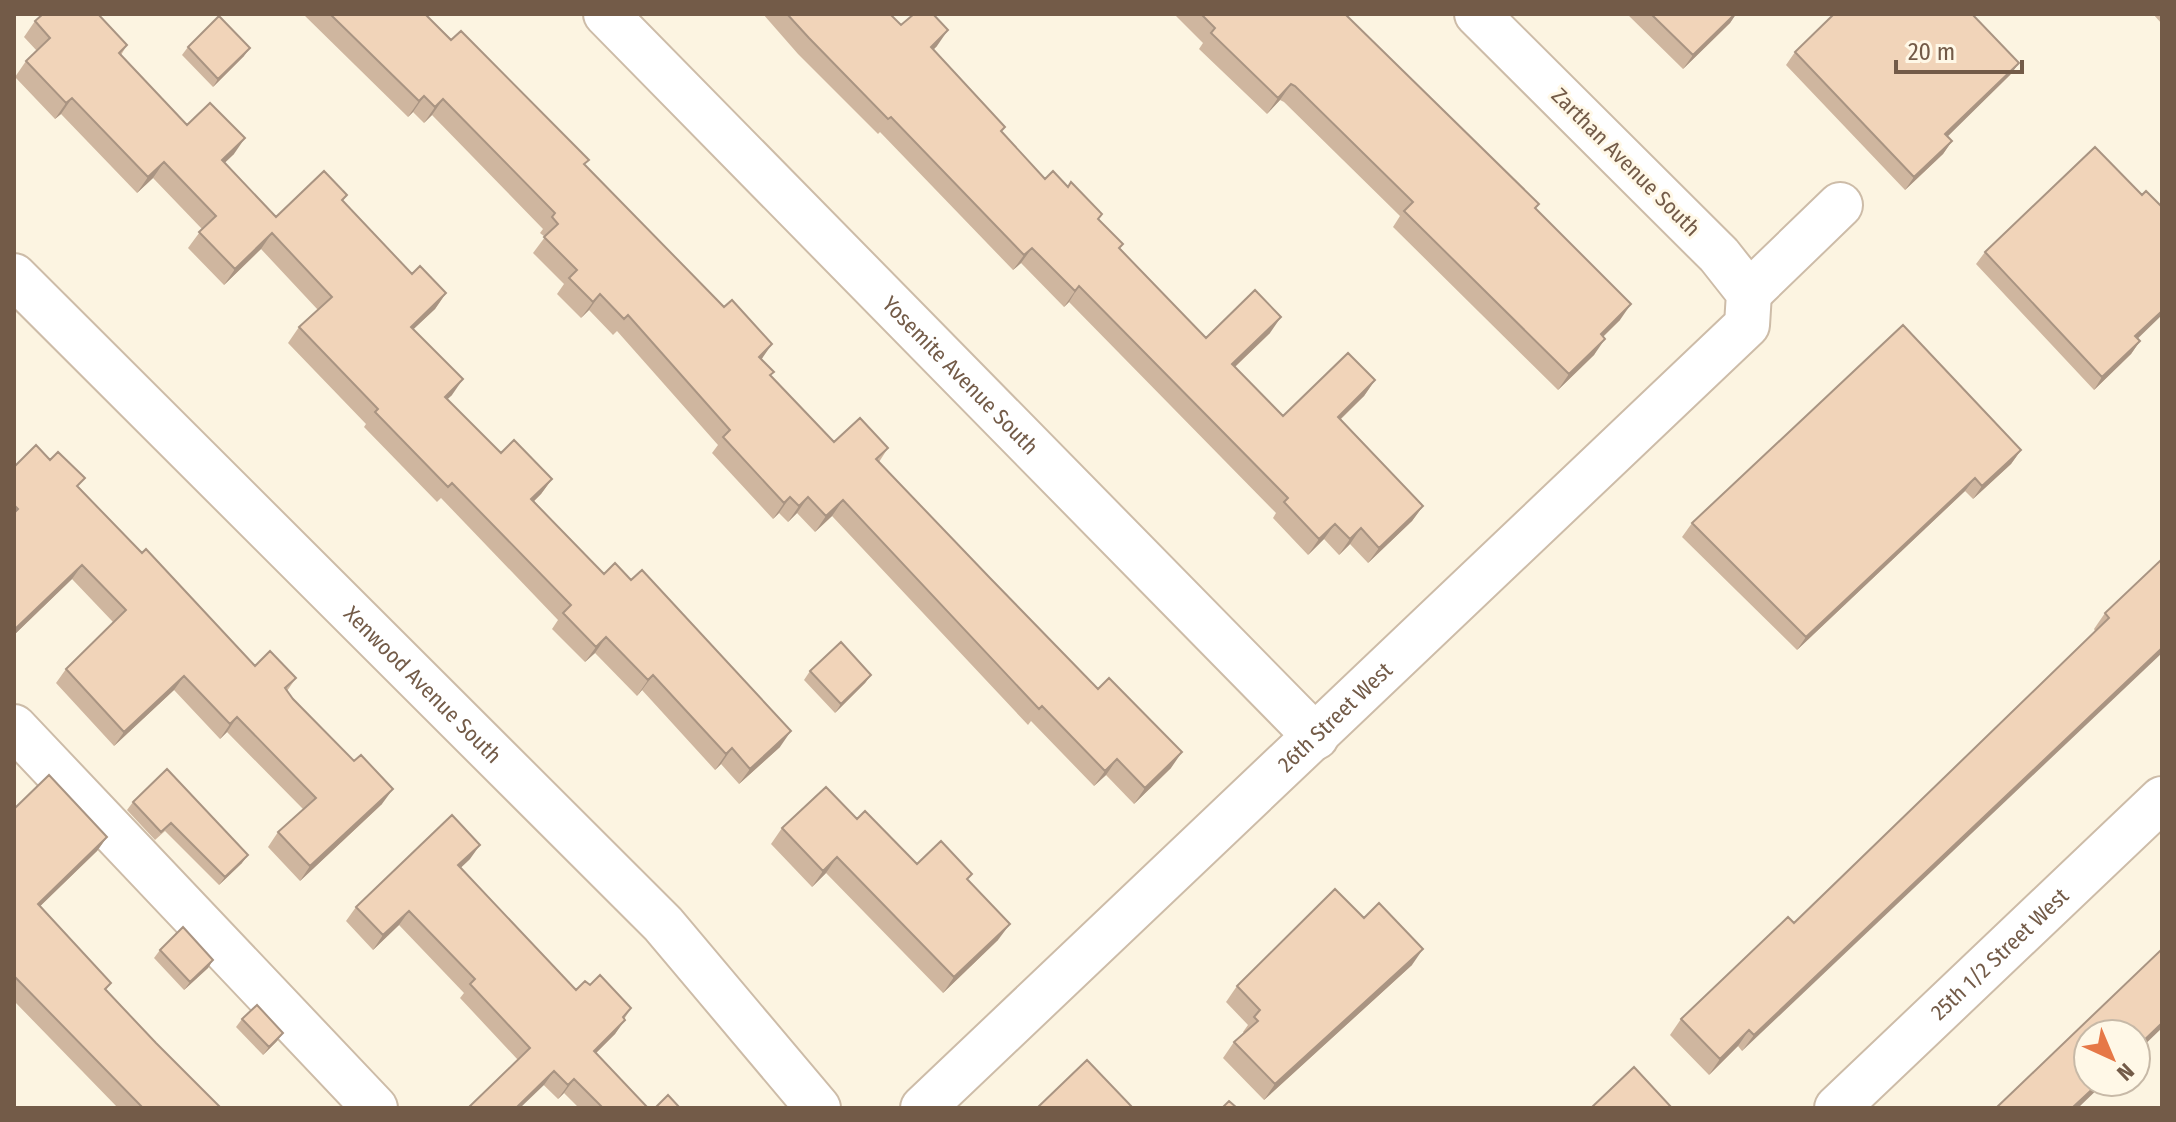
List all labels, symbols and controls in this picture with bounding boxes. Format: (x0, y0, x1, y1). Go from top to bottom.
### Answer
scale bar (1896, 24, 2022, 74)
text: 20 m (1908, 38, 1955, 66)
street label: Zarthan Avenue South (1546, 82, 1706, 242)
street label: Yosemite Avenue South (877, 290, 1044, 460)
street label: Xenwood Avenue South (339, 600, 507, 769)
street label: 26th Street West (1272, 656, 1398, 777)
street label: 25th 1/2 Street West (1925, 881, 2074, 1025)
north arrow (2072, 1018, 2152, 1098)
text: N (2111, 1058, 2140, 1086)

